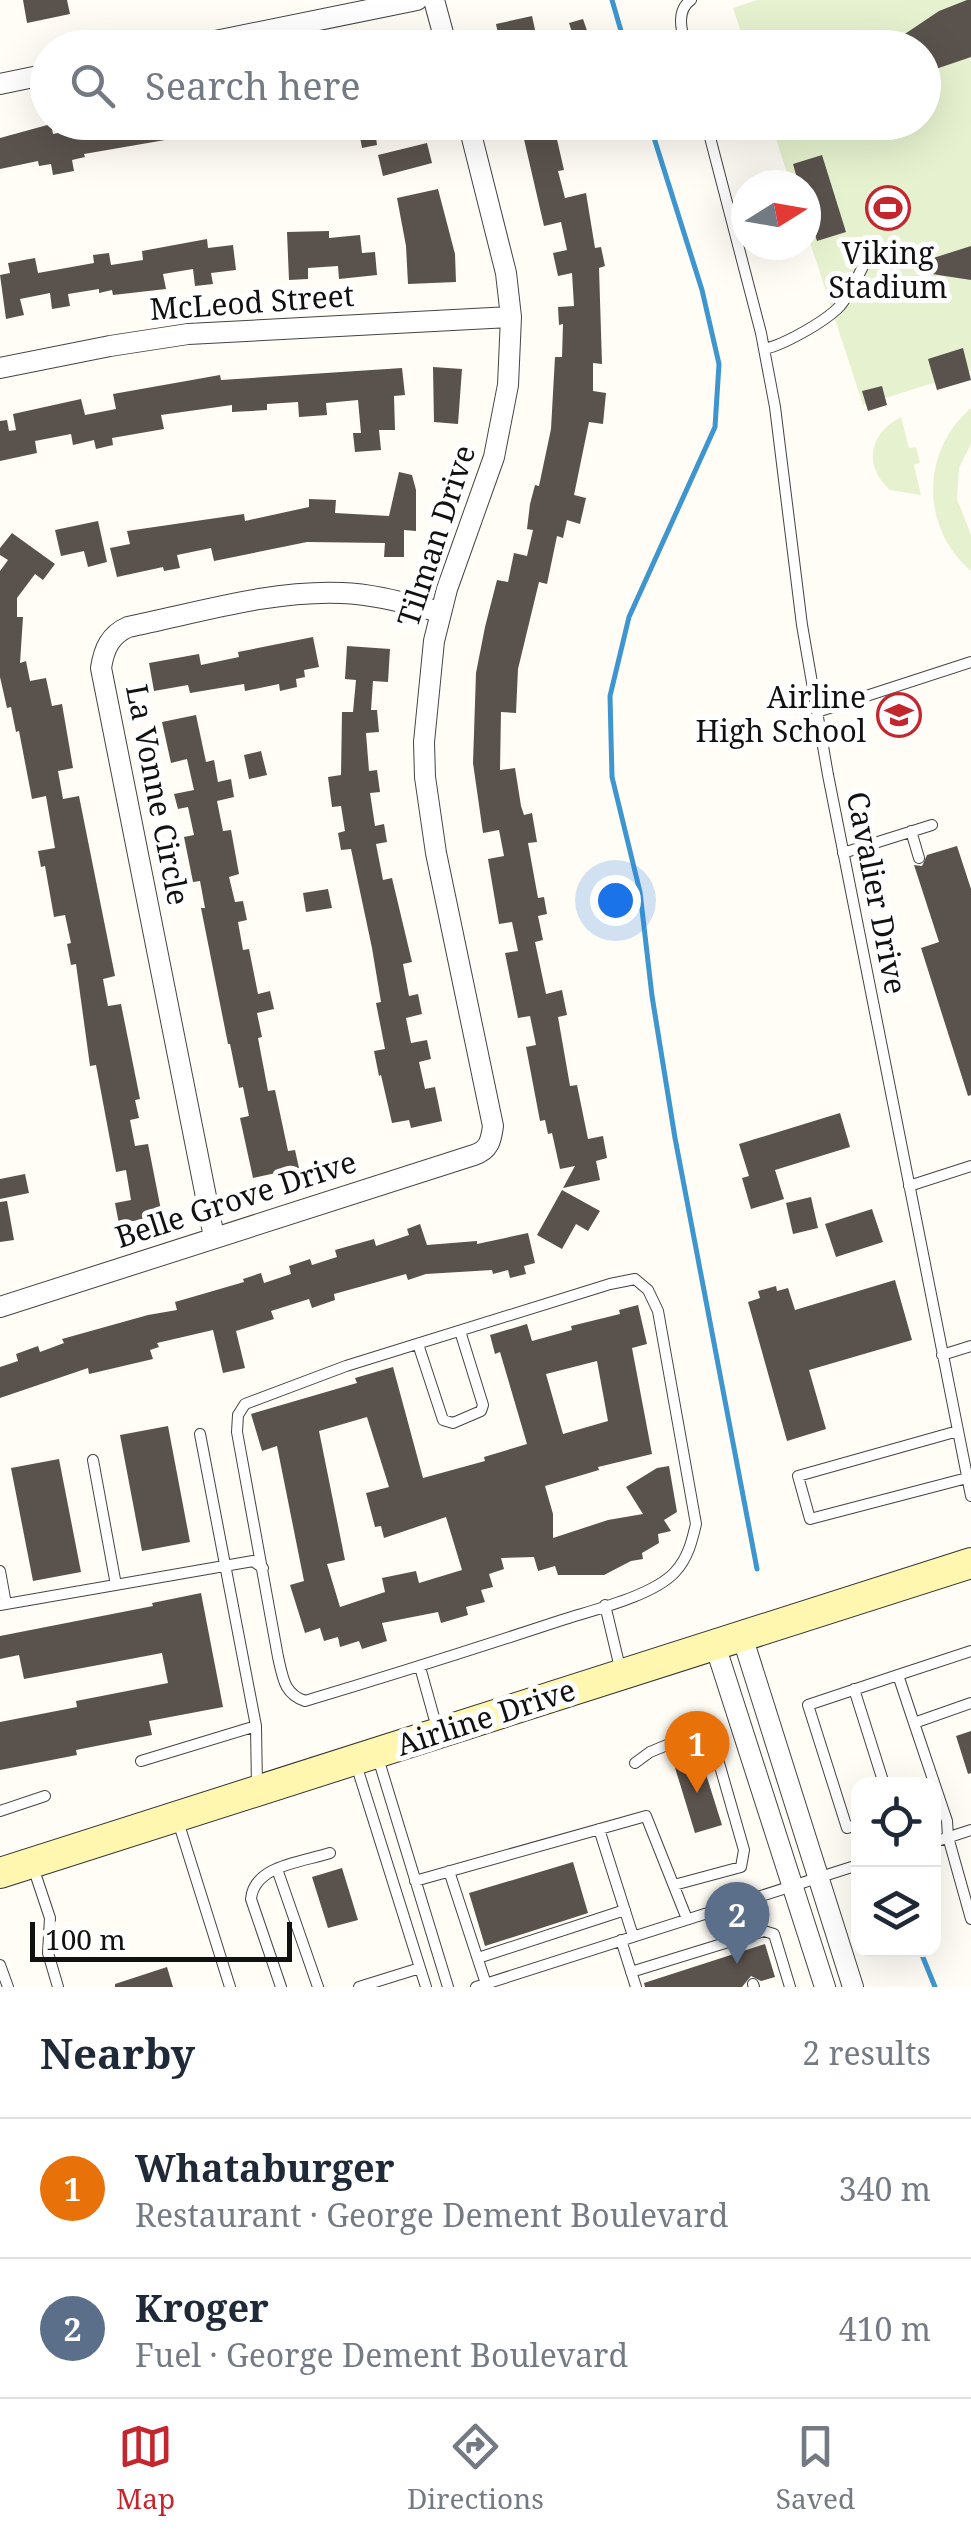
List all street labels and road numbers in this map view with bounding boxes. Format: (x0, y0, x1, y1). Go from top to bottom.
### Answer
street label: McLeod Street (148, 274, 355, 329)
street label: Tilman Drive (387, 439, 484, 632)
street label: La Vonne Circle (117, 681, 200, 909)
street label: Cavalier Drive (838, 788, 917, 997)
street label: Belle Grove Drive (110, 1140, 361, 1257)
street label: Airline Drive (391, 1668, 580, 1765)

